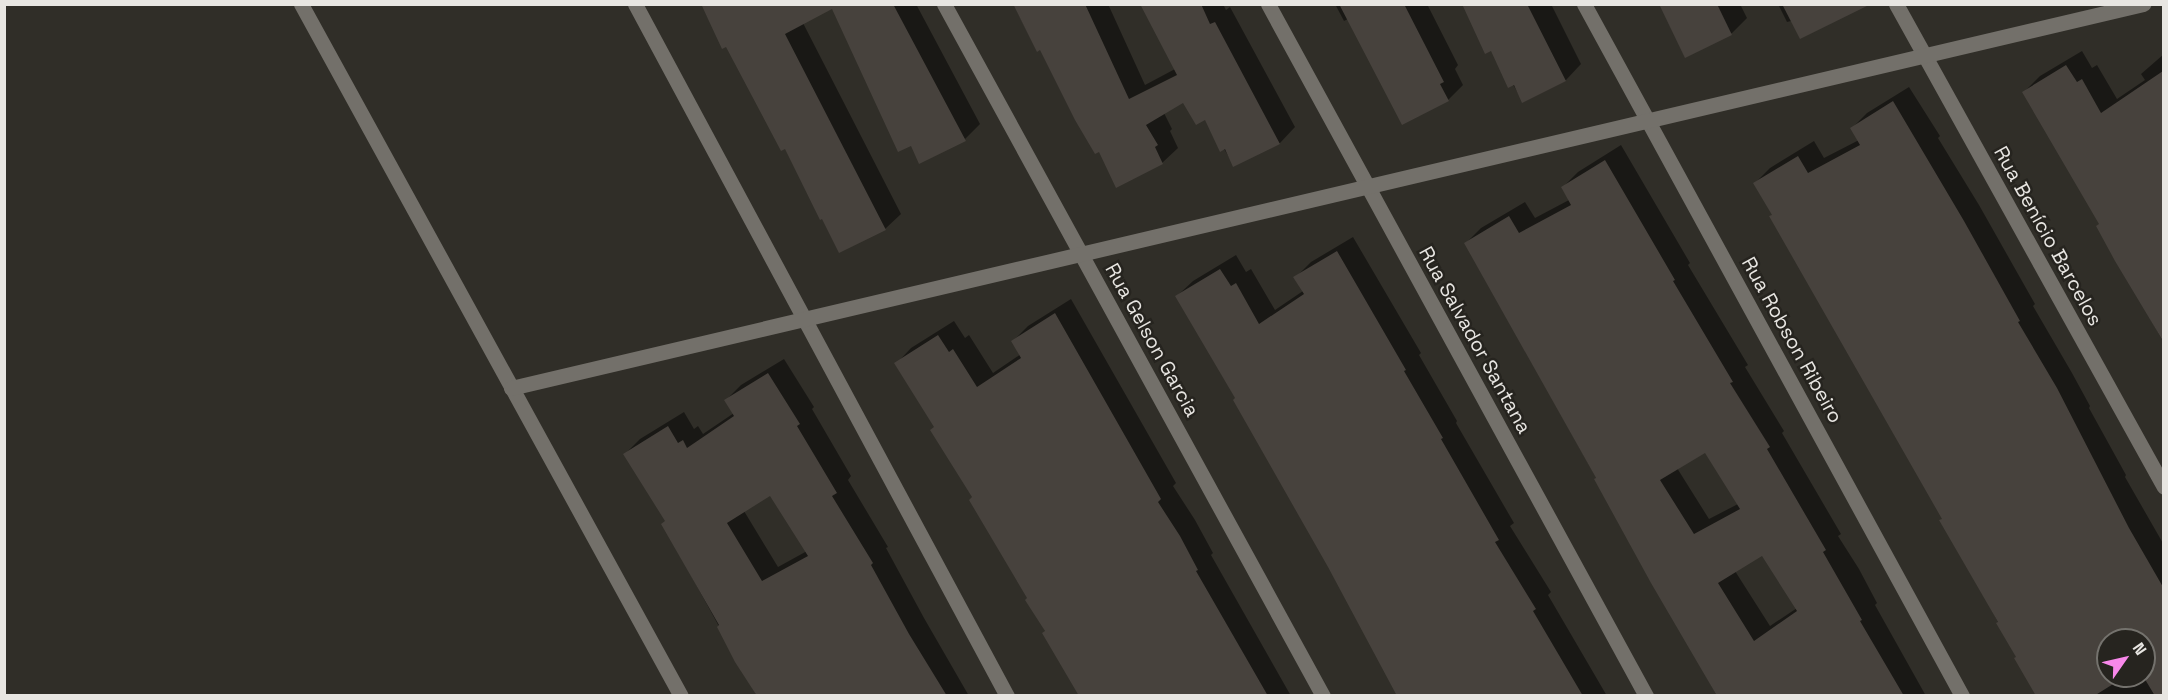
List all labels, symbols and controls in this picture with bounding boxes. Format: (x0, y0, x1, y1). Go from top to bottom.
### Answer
street label: Rua Benício Barcelos (1989, 142, 2107, 330)
street label: Rua Salvador Santana (1414, 242, 1536, 438)
street label: Rua Robson Ribeiro (1736, 253, 1848, 427)
street label: Rua Gelson Garcia (1100, 259, 1204, 421)
north arrow (2096, 628, 2156, 688)
text: N (2128, 638, 2151, 659)

